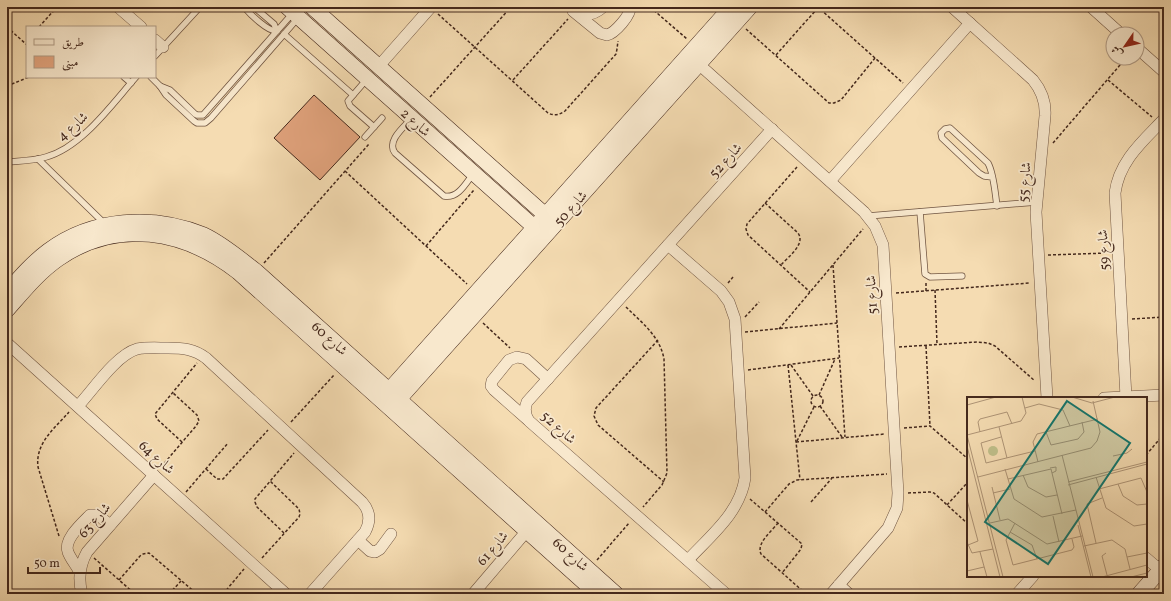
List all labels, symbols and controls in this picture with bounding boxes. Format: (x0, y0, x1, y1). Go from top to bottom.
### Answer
legend (26, 26, 156, 78)
north arrow (1105, 26, 1145, 66)
text: طريق (62, 35, 84, 51)
text: ش (1109, 42, 1127, 59)
text: مبنى (62, 55, 78, 71)
street label: شارع 2 (395, 104, 434, 143)
street label: شارع 4 (53, 108, 93, 147)
street label: شارع 52 (705, 139, 748, 183)
street label: شارع 55 (1014, 161, 1038, 203)
street label: شارع 50 (550, 187, 593, 232)
street label: شارع 59 (1094, 229, 1116, 271)
street label: شارع 51 (862, 275, 884, 315)
street label: شارع 60 (306, 318, 351, 361)
inset map (967, 397, 1147, 577)
street label: شارع 52 (536, 407, 580, 450)
street label: شارع 64 (133, 437, 178, 480)
street label: شارع 63 (74, 499, 117, 543)
street label: شارع 61 (473, 528, 514, 571)
street label: شارع 60 (547, 534, 592, 577)
scale bar (28, 549, 100, 575)
text: 50 m (34, 556, 60, 572)

